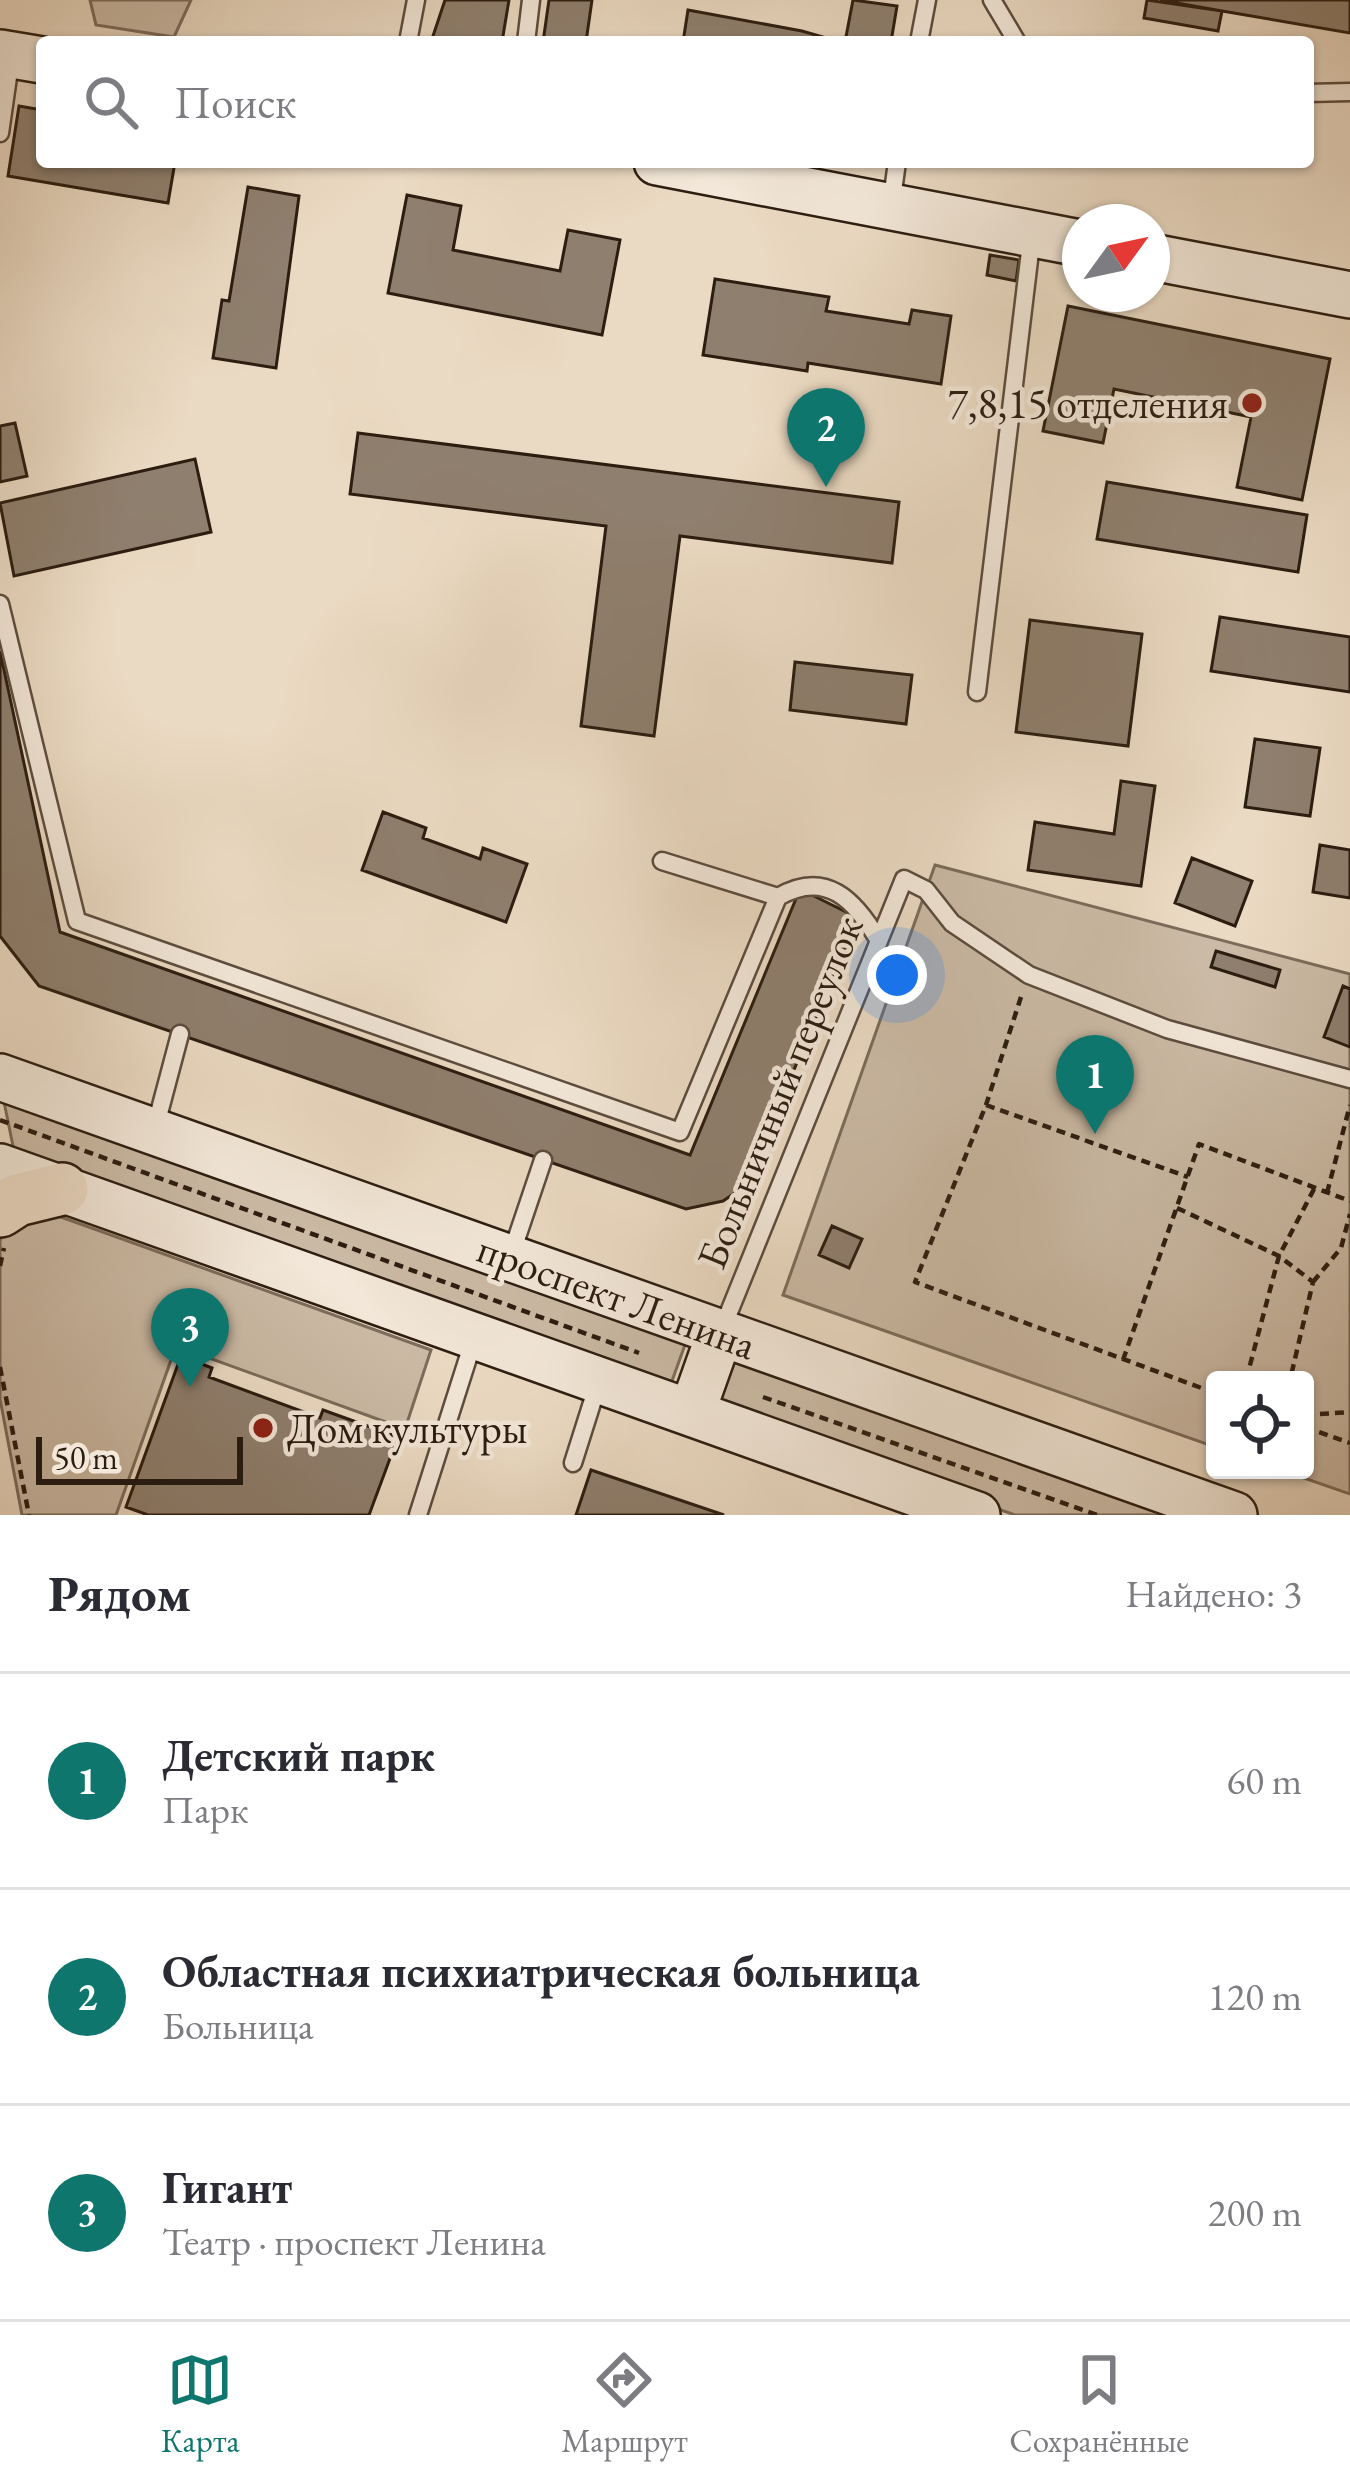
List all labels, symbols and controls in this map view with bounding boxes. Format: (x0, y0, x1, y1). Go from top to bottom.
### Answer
search box (36, 36, 1314, 168)
icon: search (78, 69, 144, 135)
text: Поиск (174, 73, 296, 131)
north arrow (1062, 204, 1170, 312)
place label: 7,8,15 отделения (948, 376, 1228, 431)
pin: 2 (787, 388, 865, 487)
marker: 7,8,15 отделения (1239, 390, 1265, 416)
street label: Больничный переулок (684, 908, 875, 1277)
your location (867, 945, 927, 1005)
pin: 1 (1056, 1035, 1134, 1134)
street label: проспект Ленина (470, 1221, 764, 1372)
pin: 3 (151, 1288, 229, 1387)
map controls (1206, 1371, 1314, 1479)
button: locate (1206, 1371, 1314, 1479)
place label: Дом культуры (287, 1401, 527, 1456)
marker: Дом культуры (250, 1415, 276, 1441)
scale bar (36, 1431, 243, 1484)
text: 50 m (54, 1436, 118, 1479)
text: Рядом (48, 1560, 191, 1626)
text: Найдено: 3 (1125, 1568, 1302, 1619)
text: Детский парк (162, 1726, 435, 1784)
text: 1 (77, 1755, 97, 1806)
text: 60 m (1226, 1755, 1302, 1806)
text: Парк (162, 1784, 249, 1835)
text: Областная психиатрическая больница (162, 1942, 920, 2000)
text: 2 (77, 1971, 97, 2022)
text: 120 m (1208, 1971, 1302, 2022)
text: Больница (162, 2000, 314, 2051)
text: Гигант (162, 2158, 292, 2216)
text: 3 (77, 2187, 97, 2238)
text: 200 m (1208, 2187, 1302, 2238)
text: Театр · проспект Ленина (162, 2216, 546, 2267)
tab: Карта (161, 2347, 240, 2462)
tab: Маршрут (561, 2347, 688, 2462)
tab: Сохранённые (1009, 2347, 1189, 2462)

